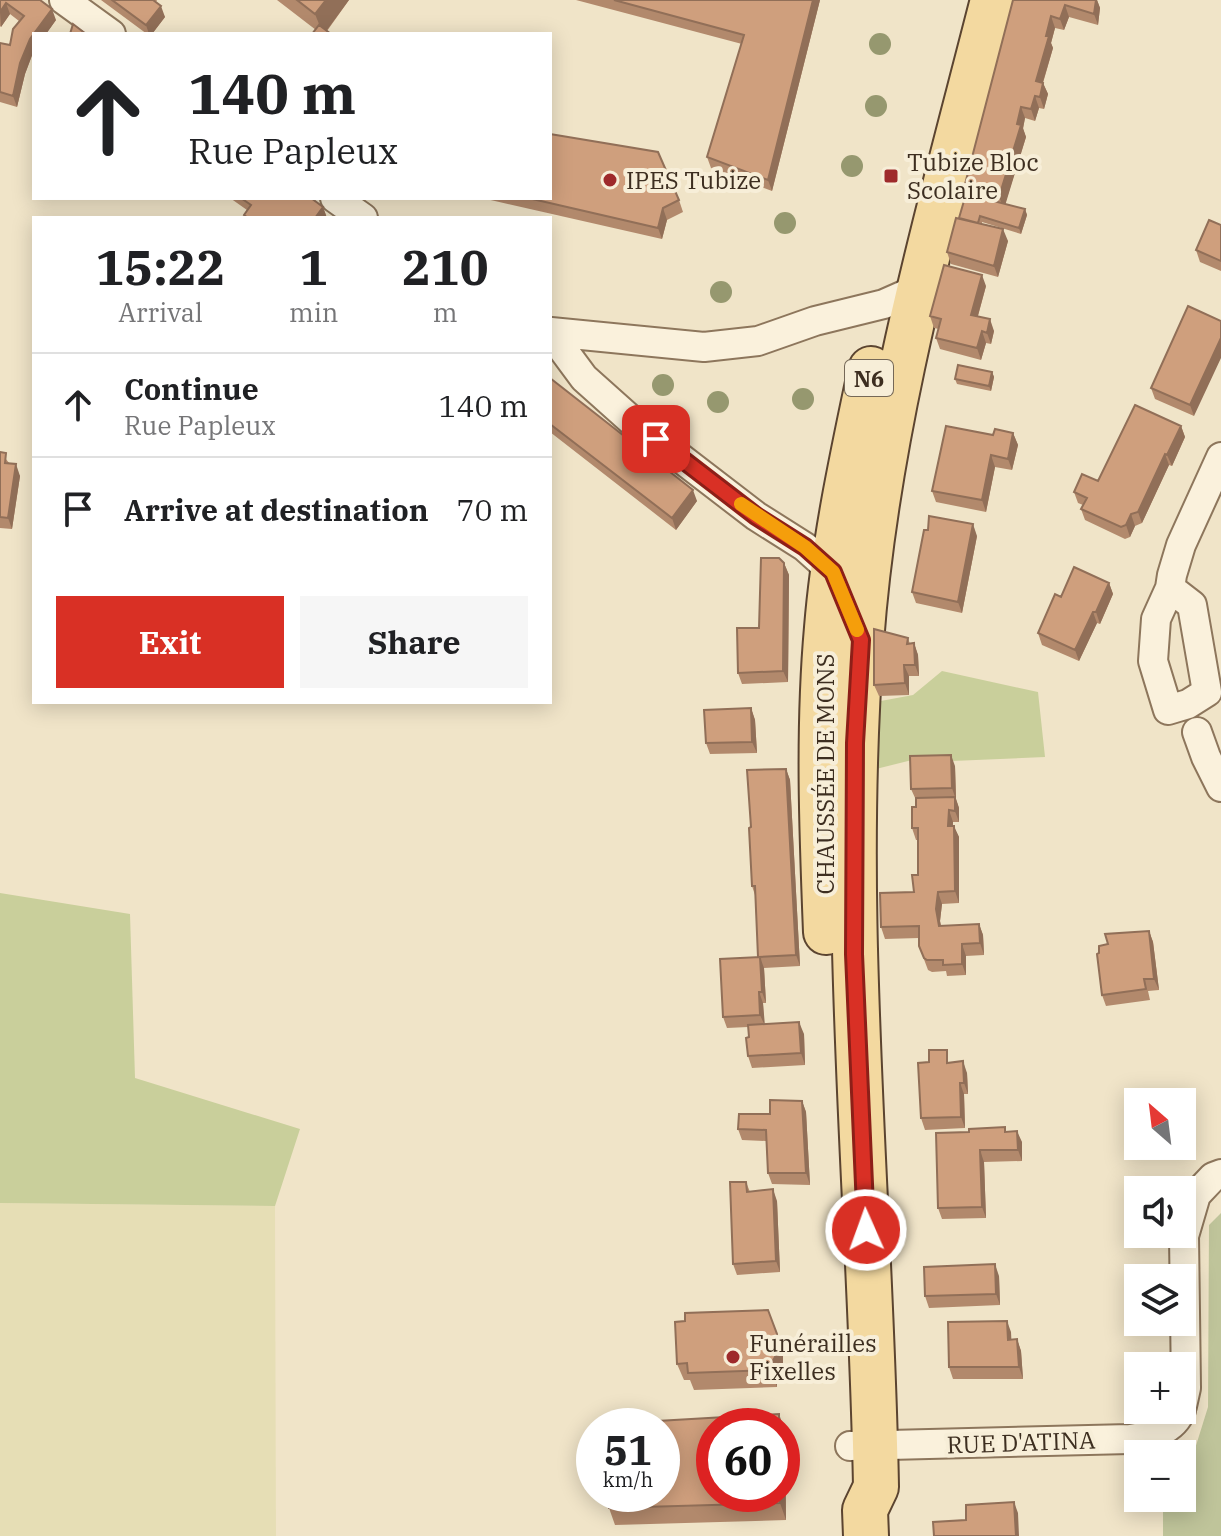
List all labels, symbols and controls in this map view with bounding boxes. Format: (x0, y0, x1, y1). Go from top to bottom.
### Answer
text: 140 m (188, 57, 356, 129)
icon: ahead (56, 64, 160, 168)
text: Rue Papleux (188, 127, 398, 174)
place label: Tubize Bloc Scolaire (907, 146, 1039, 206)
place label: IPES Tubize (626, 164, 761, 196)
marker: Tubize Bloc Scolaire (882, 167, 900, 185)
marker: IPES Tubize (601, 171, 619, 189)
text: 15:22 (96, 236, 225, 298)
text: 1 (299, 236, 328, 298)
text: 210 (402, 236, 488, 298)
text: Arrival (118, 295, 203, 329)
text: min (289, 295, 338, 329)
text: m (433, 295, 458, 329)
road number: N6 (845, 360, 893, 396)
text: Continue (124, 369, 259, 408)
icon: ahead (56, 383, 100, 427)
text: 140 m (438, 386, 528, 425)
pin (622, 405, 690, 473)
text: Rue Papleux (124, 408, 276, 442)
icon: arrive (634, 417, 678, 461)
icon: arrive (56, 487, 100, 531)
text: Arrive at destination (124, 490, 429, 529)
text: 70 m (456, 490, 528, 529)
button: Exit (56, 596, 284, 688)
button: Share (300, 596, 528, 688)
street label: CHAUSSÉE DE MONS (809, 653, 841, 895)
north arrow (1124, 1088, 1196, 1160)
map controls (1124, 1088, 1196, 1512)
button: sound (1124, 1176, 1196, 1248)
position arrow (824, 1188, 908, 1272)
button: layers (1124, 1264, 1196, 1336)
place label: Funérailles Fixelles (749, 1327, 877, 1387)
marker: Funérailles Fixelles (724, 1348, 742, 1366)
button: + (1124, 1352, 1196, 1424)
speed limit sign: 60 (696, 1408, 800, 1512)
street label: RUE D'ATINA (946, 1423, 1096, 1461)
text: 51 (604, 1424, 652, 1476)
button: − (1124, 1440, 1196, 1512)
text: km/h (603, 1466, 653, 1493)

